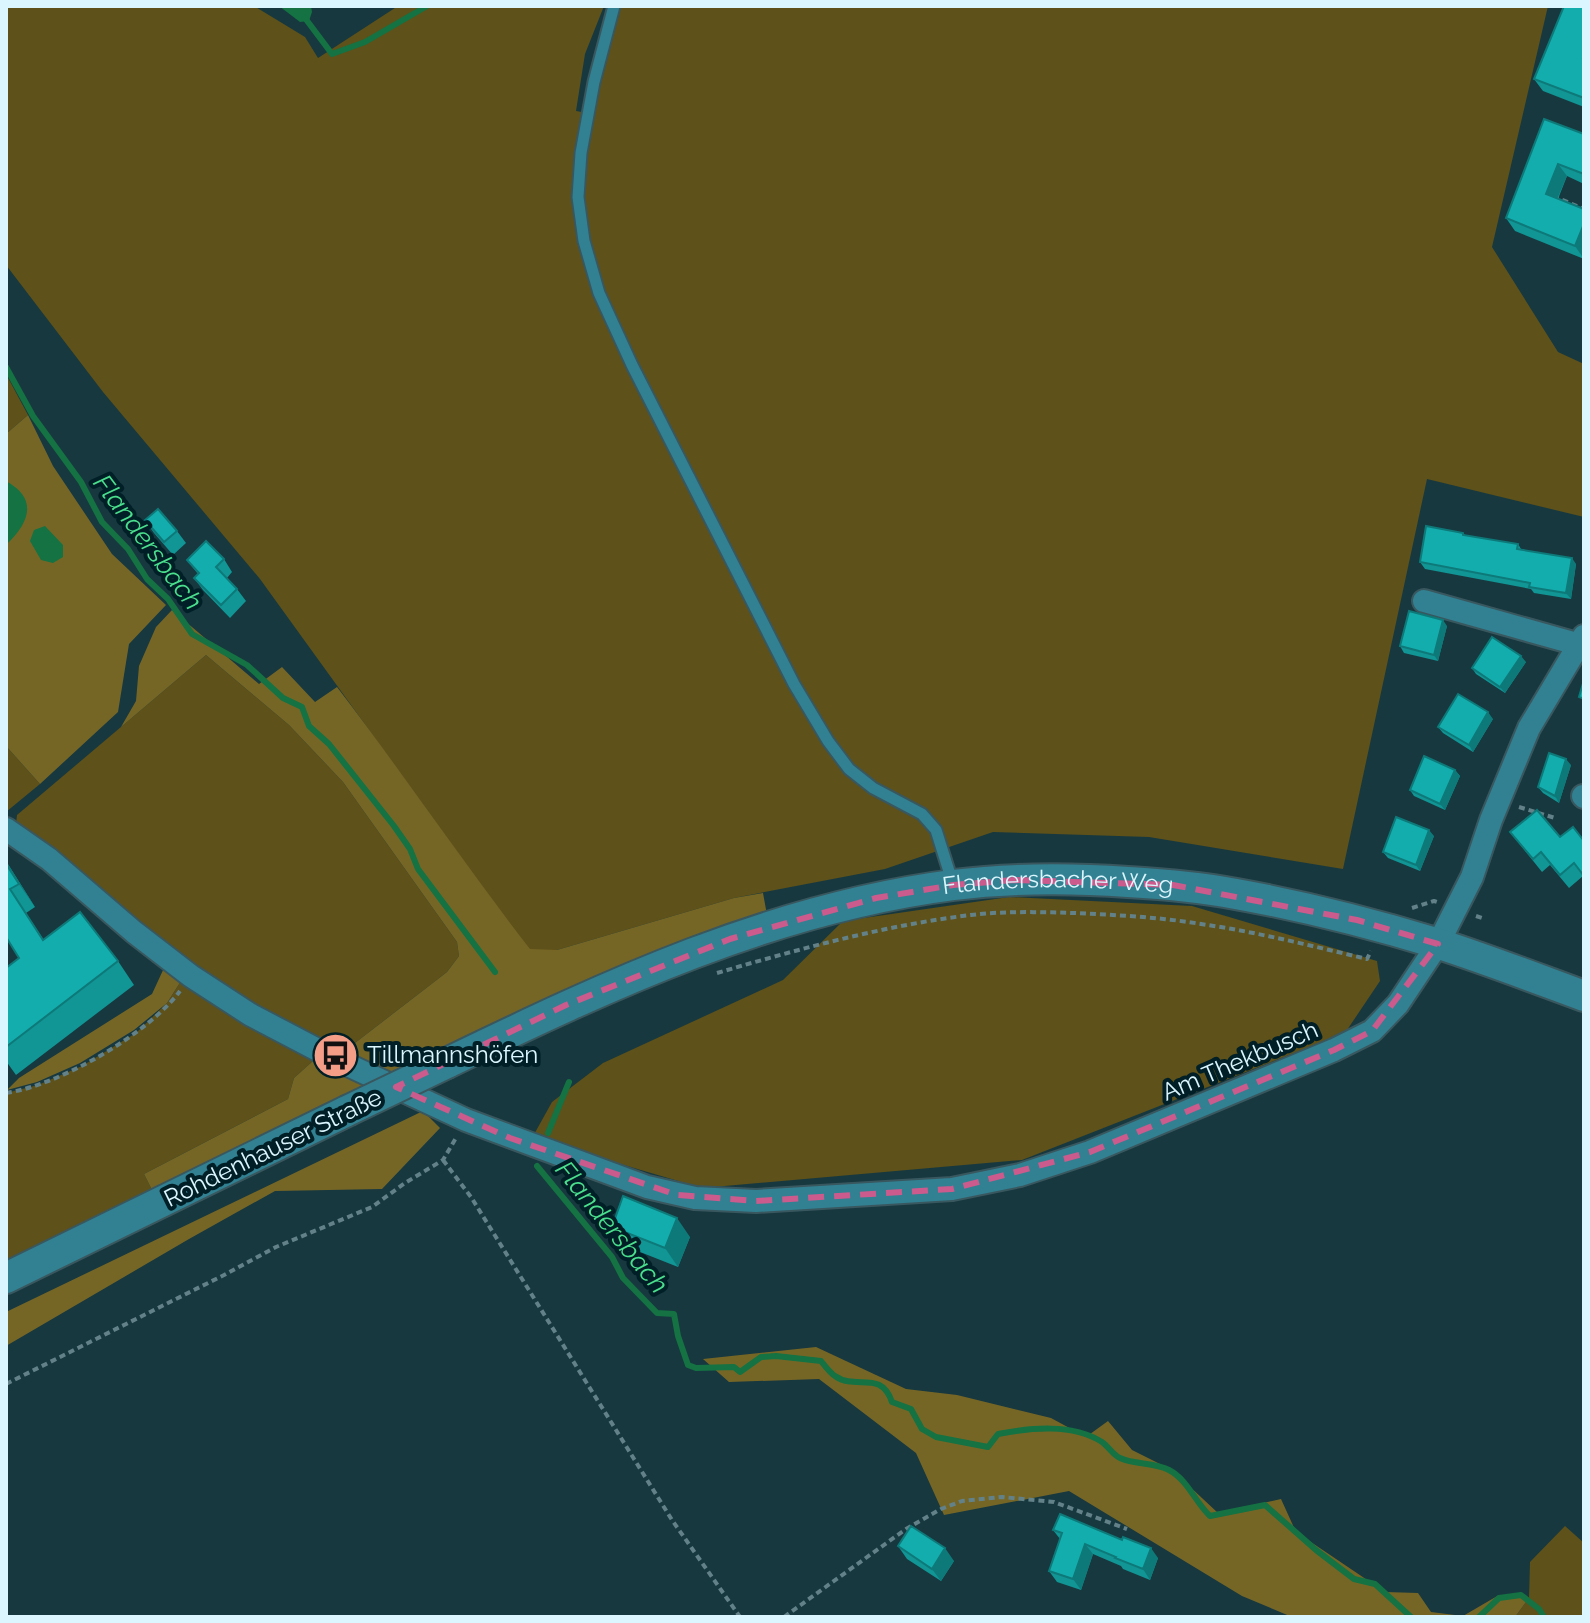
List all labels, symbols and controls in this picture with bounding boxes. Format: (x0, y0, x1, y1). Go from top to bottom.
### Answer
water label: Flandersbach (87, 468, 209, 616)
street label: Flandersbacher Weg (940, 864, 1175, 900)
street label: Am Thekbusch (1157, 1015, 1322, 1107)
bus stop icon: Tillmannshöfen (312, 1031, 360, 1079)
place label: Tillmannshöfen (367, 1040, 538, 1069)
street label: Rohdenhauser Straße (159, 1082, 386, 1213)
water label: Flandersbach (550, 1155, 674, 1299)

